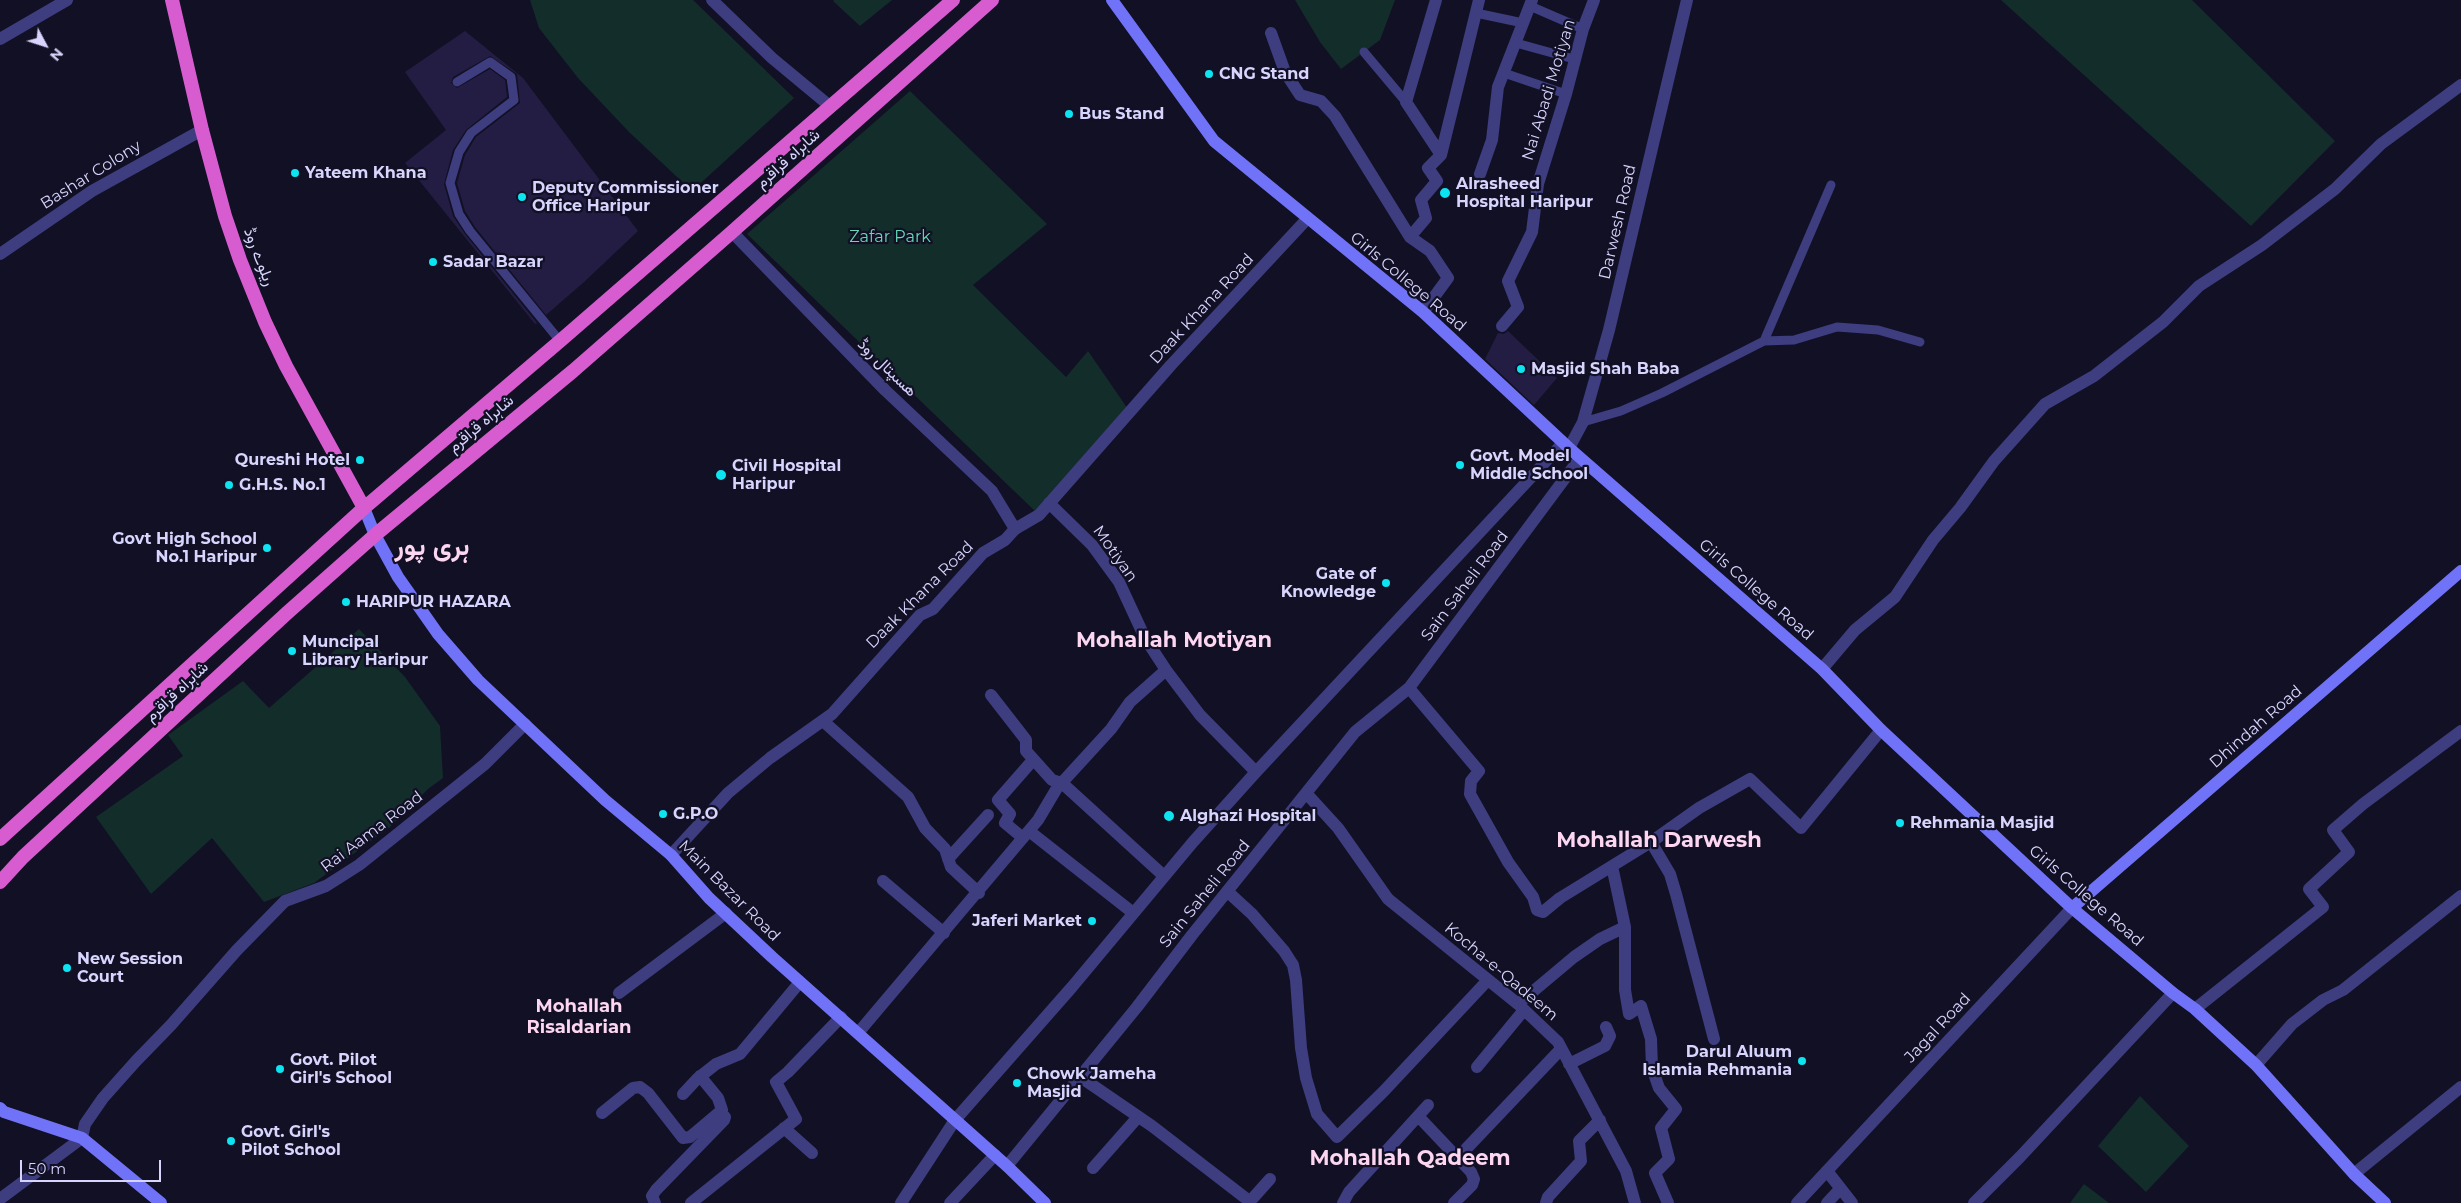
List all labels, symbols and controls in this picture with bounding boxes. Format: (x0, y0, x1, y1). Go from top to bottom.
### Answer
street label: Nai Abadi Motiyan (1518, 17, 1580, 163)
north arrow (20, 20, 70, 70)
text: N (46, 45, 67, 65)
place label: CNG Stand (1219, 64, 1309, 84)
marker: CNG Stand (1203, 68, 1215, 80)
place label: Bus Stand (1079, 104, 1164, 124)
marker: Bus Stand (1063, 108, 1075, 120)
street label: شاہراہ قراقرم (752, 125, 824, 193)
street label: Bashar Colony (37, 136, 145, 214)
place label: Yateem Khana (305, 163, 427, 183)
street label: Darwesh Road (1595, 163, 1641, 281)
marker: Yateem Khana (289, 167, 301, 179)
place label: Alrasheed Hospital Haripur (1456, 174, 1593, 212)
place label: Deputy Commissioner Office Haripur (532, 178, 719, 216)
marker: Alrasheed Hospital Haripur (1438, 186, 1452, 200)
marker: Deputy Commissioner Office Haripur (516, 191, 528, 203)
street label: ریلوے روڈ (239, 225, 279, 289)
park label: Zafar Park (849, 227, 931, 247)
street label: Girls College Road (1346, 228, 1470, 336)
street label: Daak Khana Road (1146, 250, 1258, 368)
place label: Sadar Bazar (443, 252, 543, 272)
marker: Sadar Bazar (427, 256, 439, 268)
street label: ھسپتال روڈ (853, 335, 921, 401)
place label: Masjid Shah Baba (1531, 359, 1680, 379)
marker: Masjid Shah Baba (1515, 363, 1527, 375)
street label: شاہراہ قراقرم (444, 391, 518, 457)
place label: Govt. Model Middle School (1470, 446, 1588, 484)
place label: Qureshi Hotel (235, 450, 350, 470)
marker: Qureshi Hotel (354, 454, 366, 466)
place label: Civil Hospital Haripur (732, 456, 841, 494)
marker: Govt. Model Middle School (1454, 459, 1466, 471)
marker: Civil Hospital Haripur (714, 468, 728, 482)
place label: G.H.S. No.1 (239, 475, 326, 495)
marker: G.H.S. No.1 (223, 479, 235, 491)
street label: Motiyan (1089, 522, 1141, 586)
street label: Sain Saheli Road (1417, 527, 1513, 645)
place label: Govt High School No.1 Haripur (112, 529, 257, 567)
district label: ہری پور (394, 531, 470, 563)
street label: Girls College Road (1695, 535, 1817, 645)
street label: Daak Khana Road (862, 537, 978, 653)
marker: Govt High School No.1 Haripur (261, 542, 273, 554)
place label: Gate of Knowledge (1281, 564, 1376, 602)
marker: Gate of Knowledge (1380, 577, 1392, 589)
place label: HARIPUR HAZARA (356, 592, 511, 612)
marker: HARIPUR HAZARA (340, 596, 352, 608)
district label: Mohallah Motiyan (1076, 628, 1272, 654)
place label: Muncipal Library Haripur (302, 632, 428, 670)
marker: Muncipal Library Haripur (286, 645, 298, 657)
street label: شاہراہ قراقرم (141, 658, 213, 726)
street label: Dhindah Road (2206, 682, 2306, 772)
street label: Rai Aama Road (317, 787, 427, 877)
place label: G.P.O (673, 804, 718, 824)
place label: Alghazi Hospital (1180, 806, 1316, 826)
marker: G.P.O (657, 808, 669, 820)
marker: Alghazi Hospital (1162, 809, 1176, 823)
place label: Rehmania Masjid (1910, 813, 2054, 833)
marker: Rehmania Masjid (1894, 817, 1906, 829)
district label: Mohallah Darwesh (1556, 828, 1762, 854)
street label: Main Bazar Road (674, 836, 784, 946)
street label: Sain Saheli Road (1156, 836, 1254, 952)
street label: Girls College Road (2025, 841, 2147, 951)
place label: Jaferi Market (972, 911, 1082, 931)
marker: Jaferi Market (1086, 915, 1098, 927)
street label: Kocha-e-Qadeem (1440, 919, 1562, 1025)
place label: New Session Court (77, 949, 183, 987)
marker: New Session Court (61, 962, 73, 974)
street label: Jagal Road (1901, 989, 1975, 1067)
district label: Mohallah Risaldarian (527, 996, 631, 1038)
place label: Darul Aluum Islamia Rehmania (1642, 1042, 1792, 1080)
place label: Govt. Pilot Girl's School (290, 1050, 392, 1088)
marker: Darul Aluum Islamia Rehmania (1796, 1055, 1808, 1067)
marker: Govt. Pilot Girl's School (274, 1063, 286, 1075)
place label: Chowk Jameha Masjid (1027, 1064, 1156, 1102)
marker: Chowk Jameha Masjid (1011, 1077, 1023, 1089)
place label: Govt. Girl's Pilot School (241, 1122, 341, 1160)
marker: Govt. Girl's Pilot School (225, 1135, 237, 1147)
district label: Mohallah Qadeem (1309, 1146, 1511, 1172)
scale bar (22, 1150, 164, 1182)
text: 50 m (28, 1159, 66, 1178)

